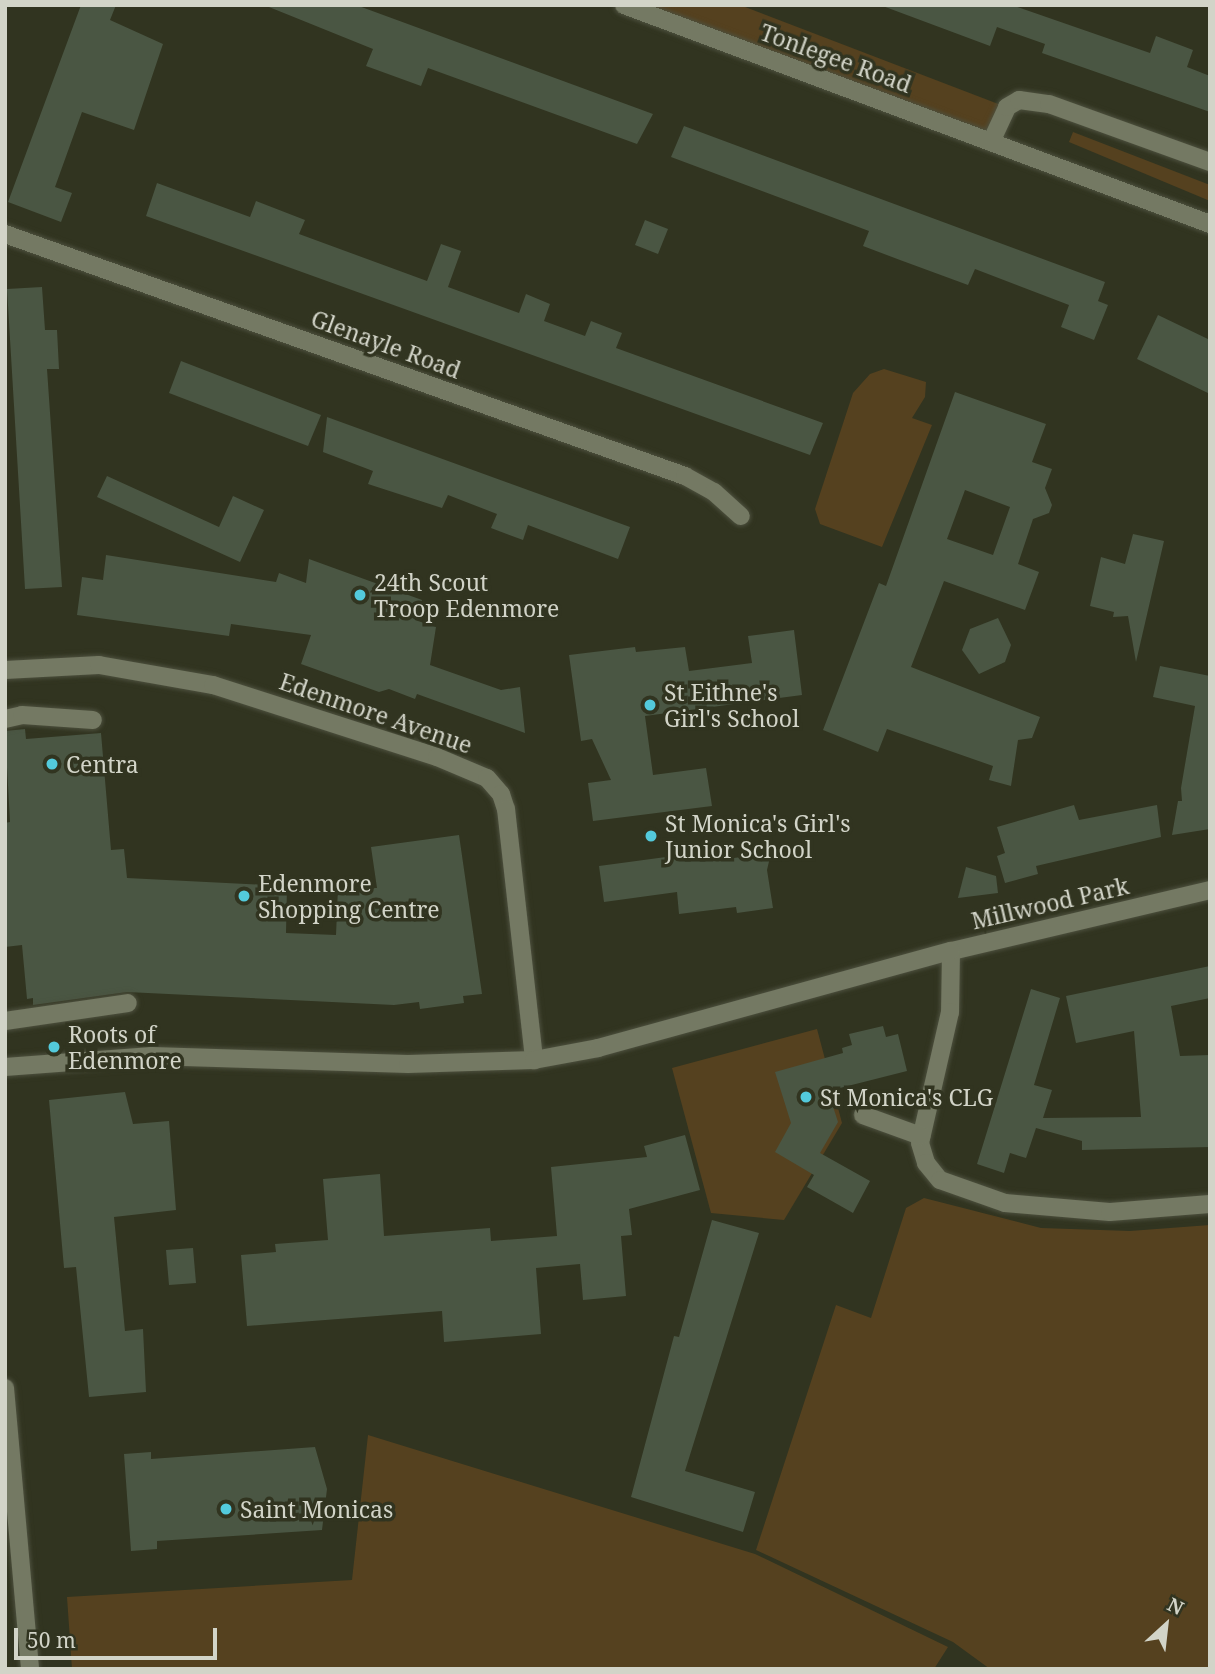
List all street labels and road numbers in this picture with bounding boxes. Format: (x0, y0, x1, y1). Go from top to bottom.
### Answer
street label: Tonlegee Road (757, 18, 915, 98)
street label: Glenayle Road (308, 304, 464, 384)
street label: Edenmore Avenue (276, 667, 476, 759)
street label: Millwood Park (969, 871, 1131, 935)

